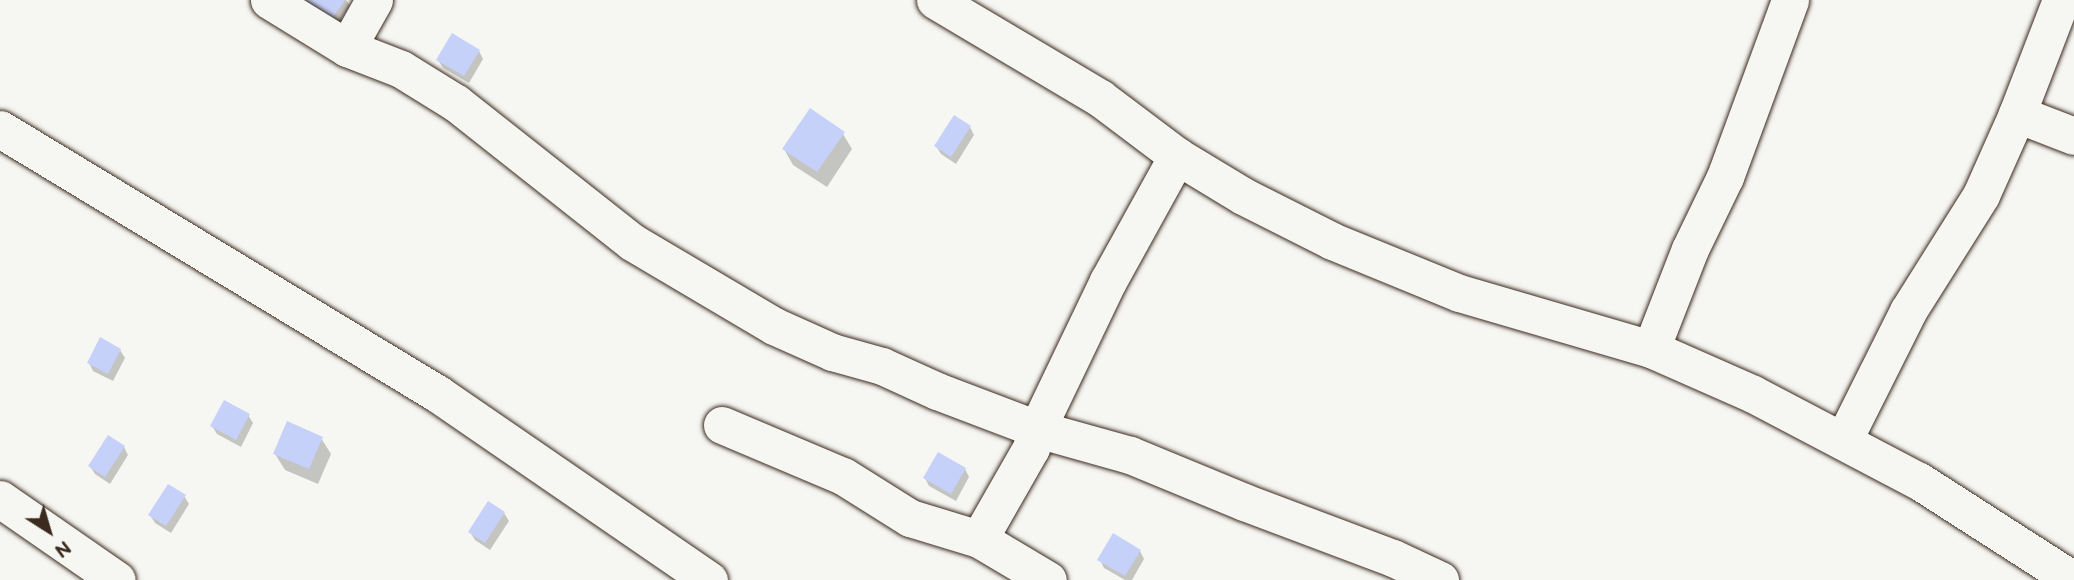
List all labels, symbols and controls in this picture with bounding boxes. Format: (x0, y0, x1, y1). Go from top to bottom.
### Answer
north arrow (14, 496, 84, 566)
text: N (49, 535, 75, 562)

